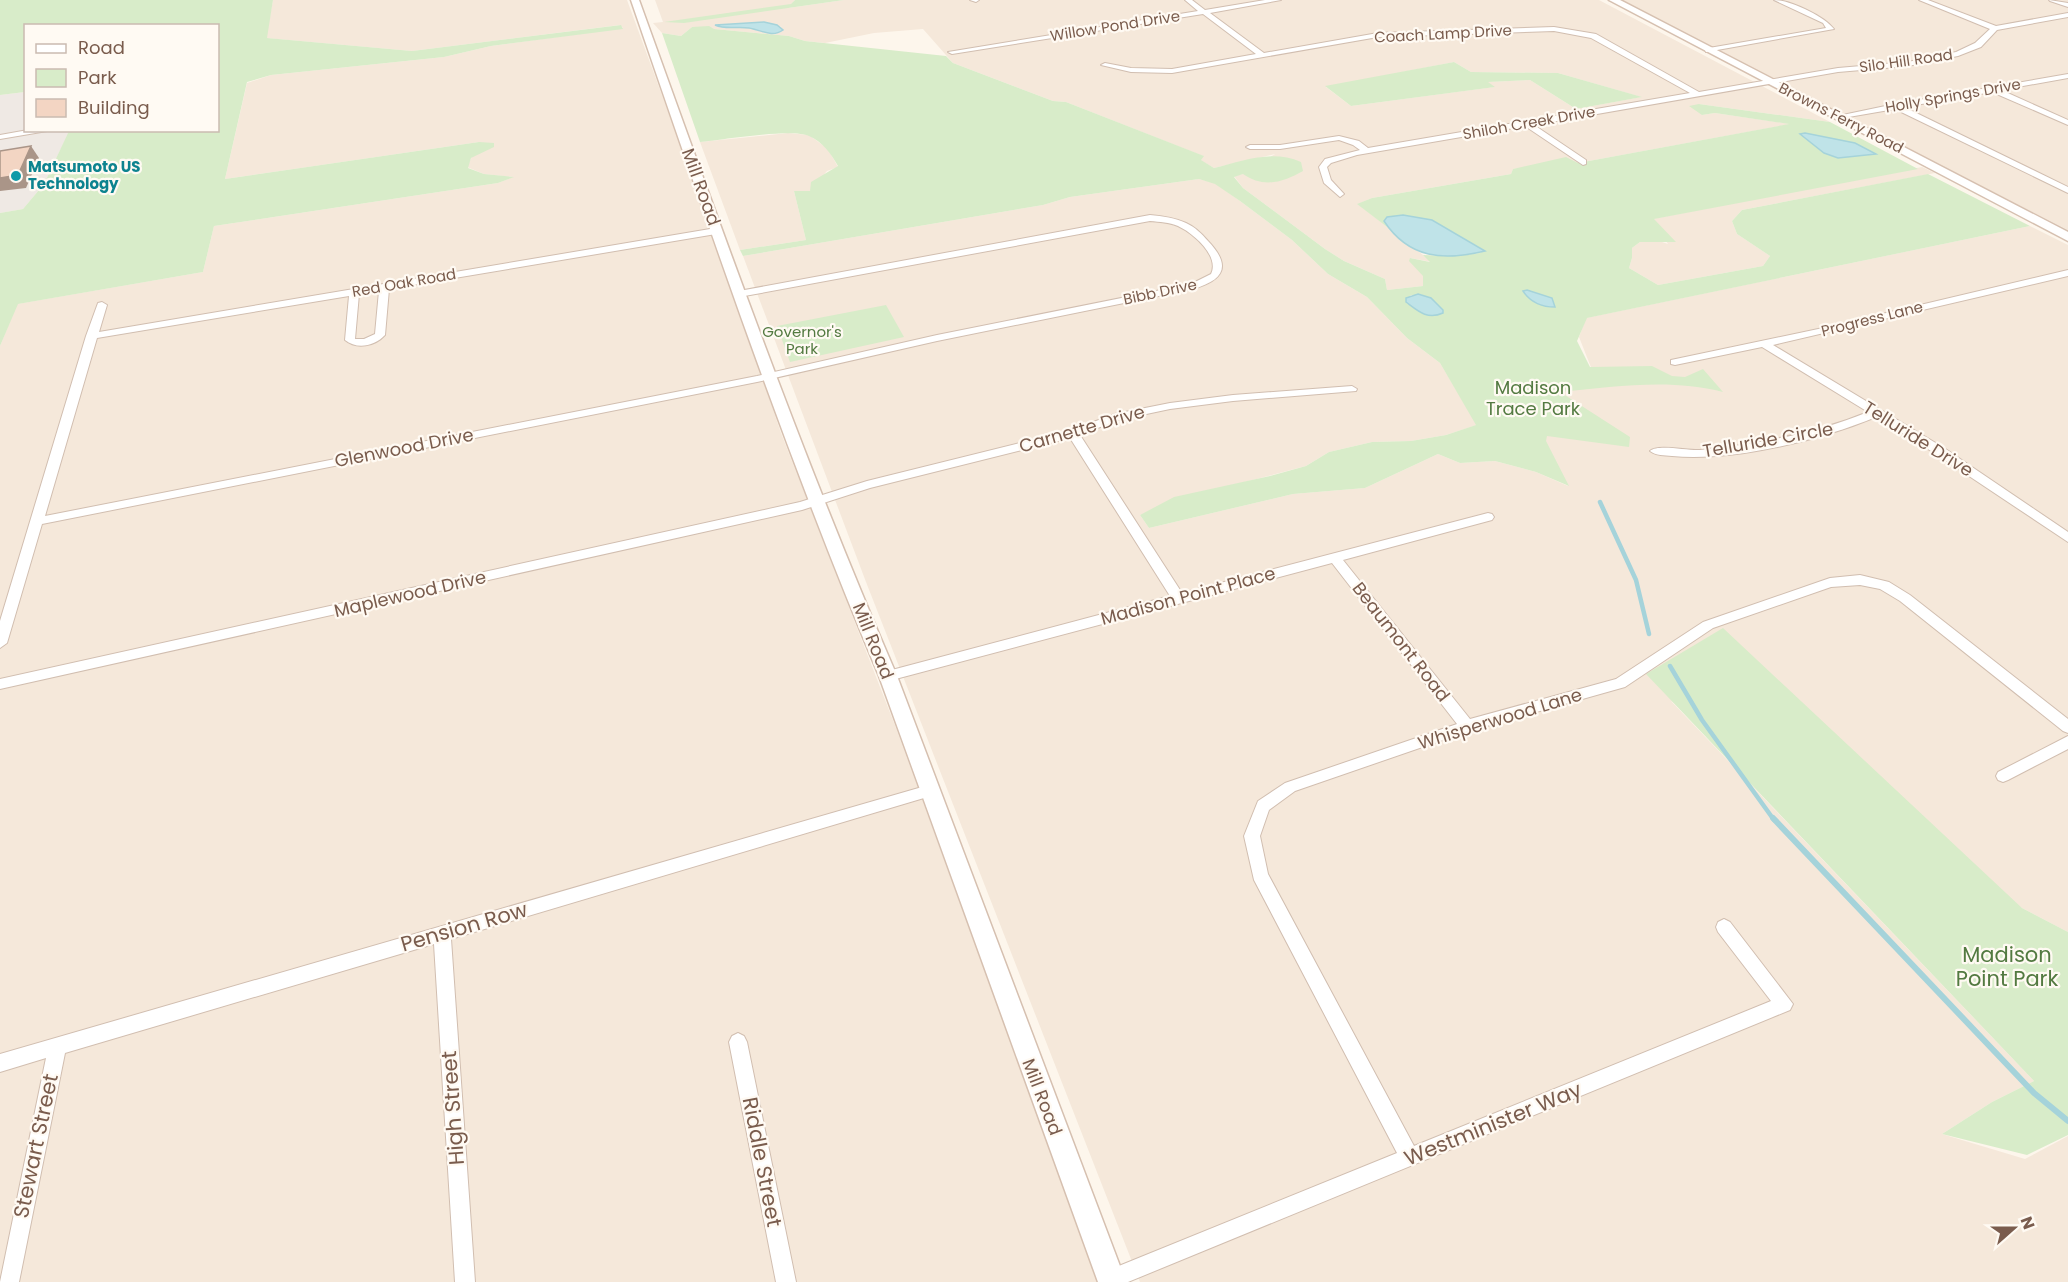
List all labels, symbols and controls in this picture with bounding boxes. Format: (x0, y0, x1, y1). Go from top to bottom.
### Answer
street label: Willow Pond Drive (1048, 5, 1181, 46)
street label: Coach Lamp Drive (1374, 19, 1512, 48)
legend (24, 24, 219, 132)
text: Road (78, 35, 125, 60)
street label: Silo Hill Road (1858, 44, 1954, 77)
text: Park (78, 65, 117, 90)
street label: Holly Springs Drive (1884, 73, 2022, 118)
street label: Browns Ferry Road (1775, 77, 1907, 158)
text: Building (78, 95, 150, 120)
street label: Shiloh Creek Drive (1461, 101, 1597, 144)
street label: Mill Road (676, 145, 727, 229)
place label: Matsumoto US Technology (28, 156, 141, 194)
marker: Matsumoto US Technology (9, 169, 23, 183)
street label: Red Oak Road (350, 263, 458, 302)
street label: Bibb Drive (1121, 273, 1199, 310)
street label: Progress Lane (1819, 296, 1925, 341)
park label: Governor's Park (762, 321, 842, 359)
park label: Madison Trace Park (1486, 375, 1581, 421)
street label: Telluride Drive (1858, 395, 1978, 482)
street label: Carnette Drive (1016, 399, 1148, 458)
street label: Telluride Circle (1701, 416, 1835, 463)
street label: Glenwood Drive (332, 422, 476, 473)
street label: Madison Point Place (1098, 560, 1278, 631)
street label: Maplewood Drive (331, 564, 488, 623)
street label: Beaumont Road (1347, 577, 1456, 707)
street label: Mill Road (847, 599, 900, 683)
street label: Whisperwood Lane (1415, 682, 1585, 755)
street label: Pension Row (397, 895, 531, 958)
park label: Madison Point Park (1956, 940, 2058, 993)
street label: High Street (434, 1050, 471, 1166)
street label: Mill Road (1016, 1055, 1069, 1139)
street label: Stewart Street (6, 1071, 65, 1221)
street label: Westminister Way (1400, 1075, 1586, 1172)
street label: Riddle Street (736, 1095, 789, 1229)
north arrow (1984, 1198, 2044, 1258)
text: N (2015, 1213, 2040, 1233)

